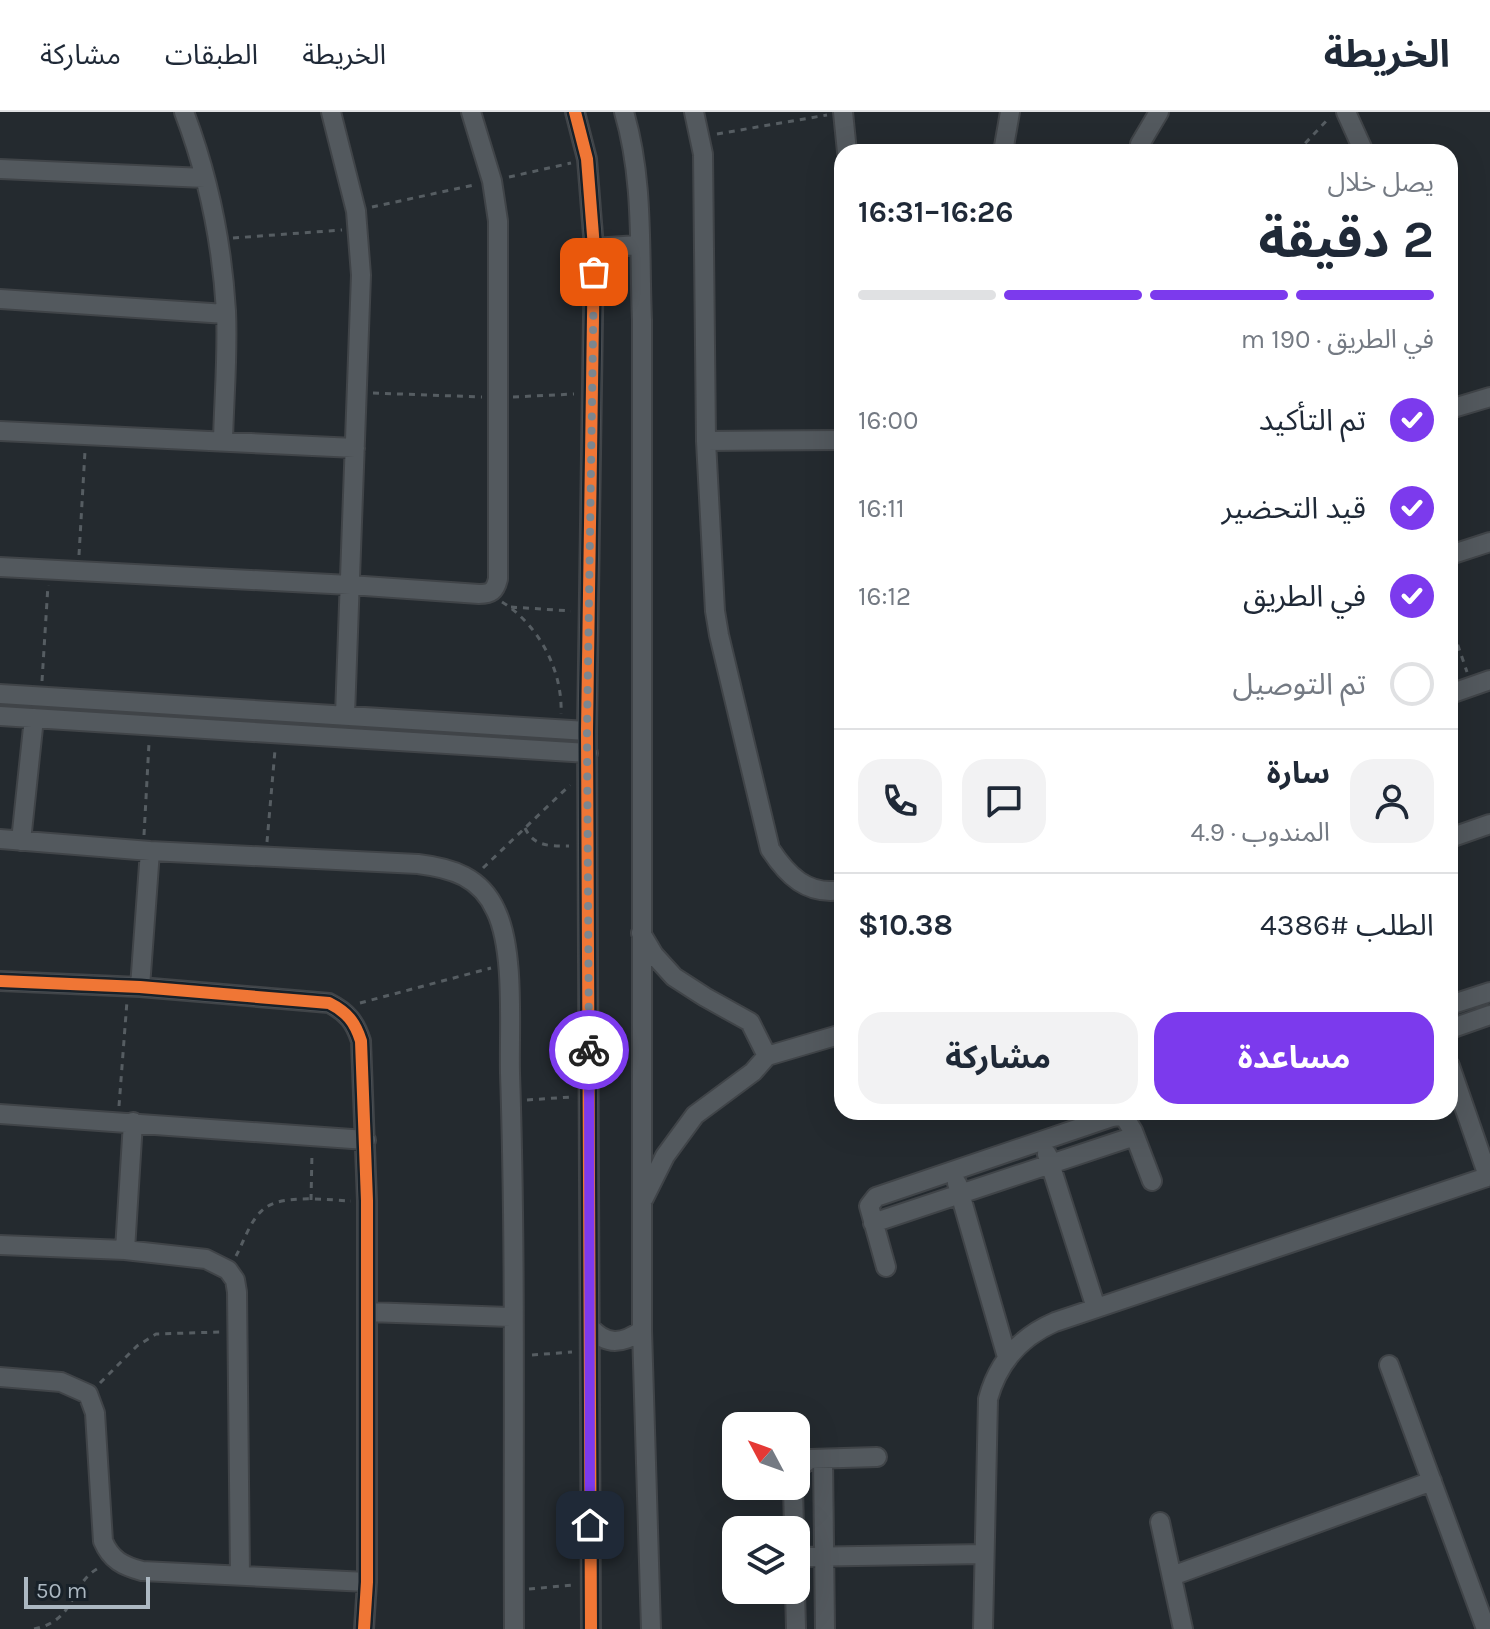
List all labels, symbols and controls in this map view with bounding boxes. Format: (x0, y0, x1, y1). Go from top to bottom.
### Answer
text: الخريطة (1324, 32, 1450, 77)
text: مشاركة (40, 38, 121, 71)
text: الطبقات (165, 38, 258, 71)
text: الخريطة (302, 38, 386, 71)
text: يصل خلال (1327, 167, 1434, 198)
text: 16:26–16:31 (858, 194, 1013, 230)
text: 2 دقيقة (1259, 209, 1434, 270)
pin (560, 238, 628, 306)
icon: bag (572, 250, 616, 294)
text: في الطريق · 190 m (1241, 324, 1434, 355)
icon: check (1390, 398, 1434, 442)
text: تم التأكيد (1259, 402, 1366, 438)
text: 16:00 (858, 405, 918, 436)
icon: check (1390, 486, 1434, 530)
text: قيد التحضير (1222, 490, 1366, 526)
text: 16:11 (858, 493, 905, 524)
icon: check (1390, 574, 1434, 618)
text: في الطريق (1243, 578, 1366, 614)
text: 16:12 (858, 581, 911, 612)
text: تم التوصيل (1233, 666, 1366, 702)
text: سارة (1267, 755, 1330, 791)
button: phone (858, 759, 942, 843)
button: chat (962, 759, 1046, 843)
button: person (1350, 759, 1434, 843)
text: المندوب · 4.9 (1191, 817, 1330, 848)
text: $10.38 (858, 907, 953, 943)
text: الطلب #4386 (1260, 907, 1434, 943)
courier (549, 1010, 629, 1090)
button: مشاركة (858, 1012, 1138, 1104)
button: مساعدة (1154, 1012, 1434, 1104)
icon: bike (567, 1028, 611, 1072)
north arrow (722, 1412, 810, 1500)
map controls (722, 1412, 810, 1604)
pin (556, 1491, 624, 1559)
icon: home (568, 1503, 612, 1547)
button: layers (722, 1516, 810, 1604)
scale bar (24, 1573, 150, 1609)
text: 50 m (36, 1578, 87, 1604)

